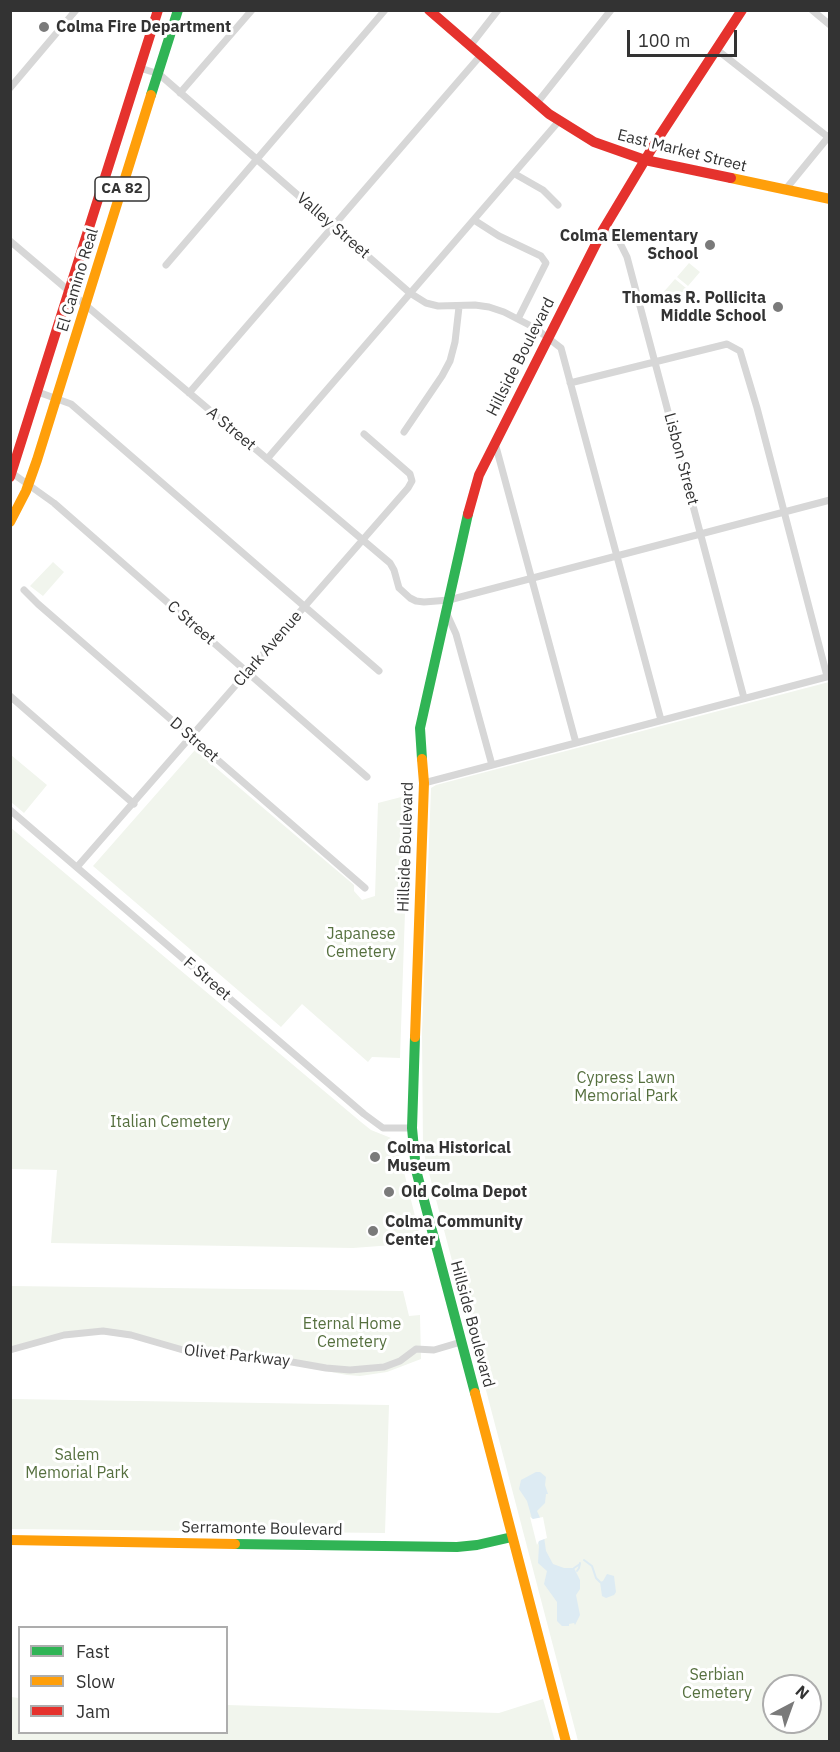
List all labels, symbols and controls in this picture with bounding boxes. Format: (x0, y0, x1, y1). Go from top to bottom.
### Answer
place label: Colma Fire Department (56, 17, 231, 37)
scale bar (630, 18, 740, 56)
marker: Colma Fire Department (37, 20, 51, 34)
text: 100 m (638, 29, 690, 52)
street label: East Market Street (615, 126, 749, 176)
road number: CA 82 (95, 177, 149, 201)
street label: Valley Street (292, 189, 374, 263)
street label: El Camino Real (53, 226, 103, 334)
place label: Colma Elementary School (560, 226, 698, 264)
marker: Colma Elementary School (703, 238, 717, 252)
place label: Thomas R. Pollicita Middle School (622, 288, 766, 326)
street label: Hillside Boulevard (483, 295, 559, 419)
marker: Thomas R. Pollicita Middle School (771, 300, 785, 314)
street label: A Street (203, 403, 259, 455)
street label: Lisbon Street (659, 411, 703, 507)
street label: C Street (163, 597, 219, 649)
street label: Clark Avenue (230, 607, 306, 691)
street label: D Street (166, 714, 222, 766)
street label: Hillside Boulevard (394, 782, 418, 912)
park label: Japanese Cemetery (326, 924, 396, 962)
street label: F Street (179, 953, 235, 1005)
park label: Cypress Lawn Memorial Park (574, 1068, 678, 1106)
park label: Italian Cemetery (110, 1112, 230, 1132)
place label: Colma Historical Museum (387, 1138, 511, 1176)
marker: Colma Historical Museum (368, 1150, 382, 1164)
place label: Old Colma Depot (401, 1182, 527, 1202)
marker: Old Colma Depot (382, 1185, 396, 1199)
place label: Colma Community Center (385, 1212, 523, 1250)
marker: Colma Community Center (366, 1224, 380, 1238)
street label: Hillside Boulevard (446, 1259, 498, 1389)
park label: Eternal Home Cemetery (303, 1314, 401, 1352)
street label: Olivet Parkway (183, 1341, 291, 1371)
park label: Salem Memorial Park (25, 1445, 129, 1483)
street label: Serramonte Boulevard (181, 1518, 343, 1540)
legend (18, 1626, 228, 1734)
text: Fast (76, 1640, 110, 1663)
park label: Serbian Cemetery (682, 1665, 752, 1703)
text: Slow (76, 1670, 115, 1693)
north arrow (762, 1674, 822, 1734)
text: N (792, 1681, 813, 1703)
text: Jam (76, 1700, 111, 1723)

